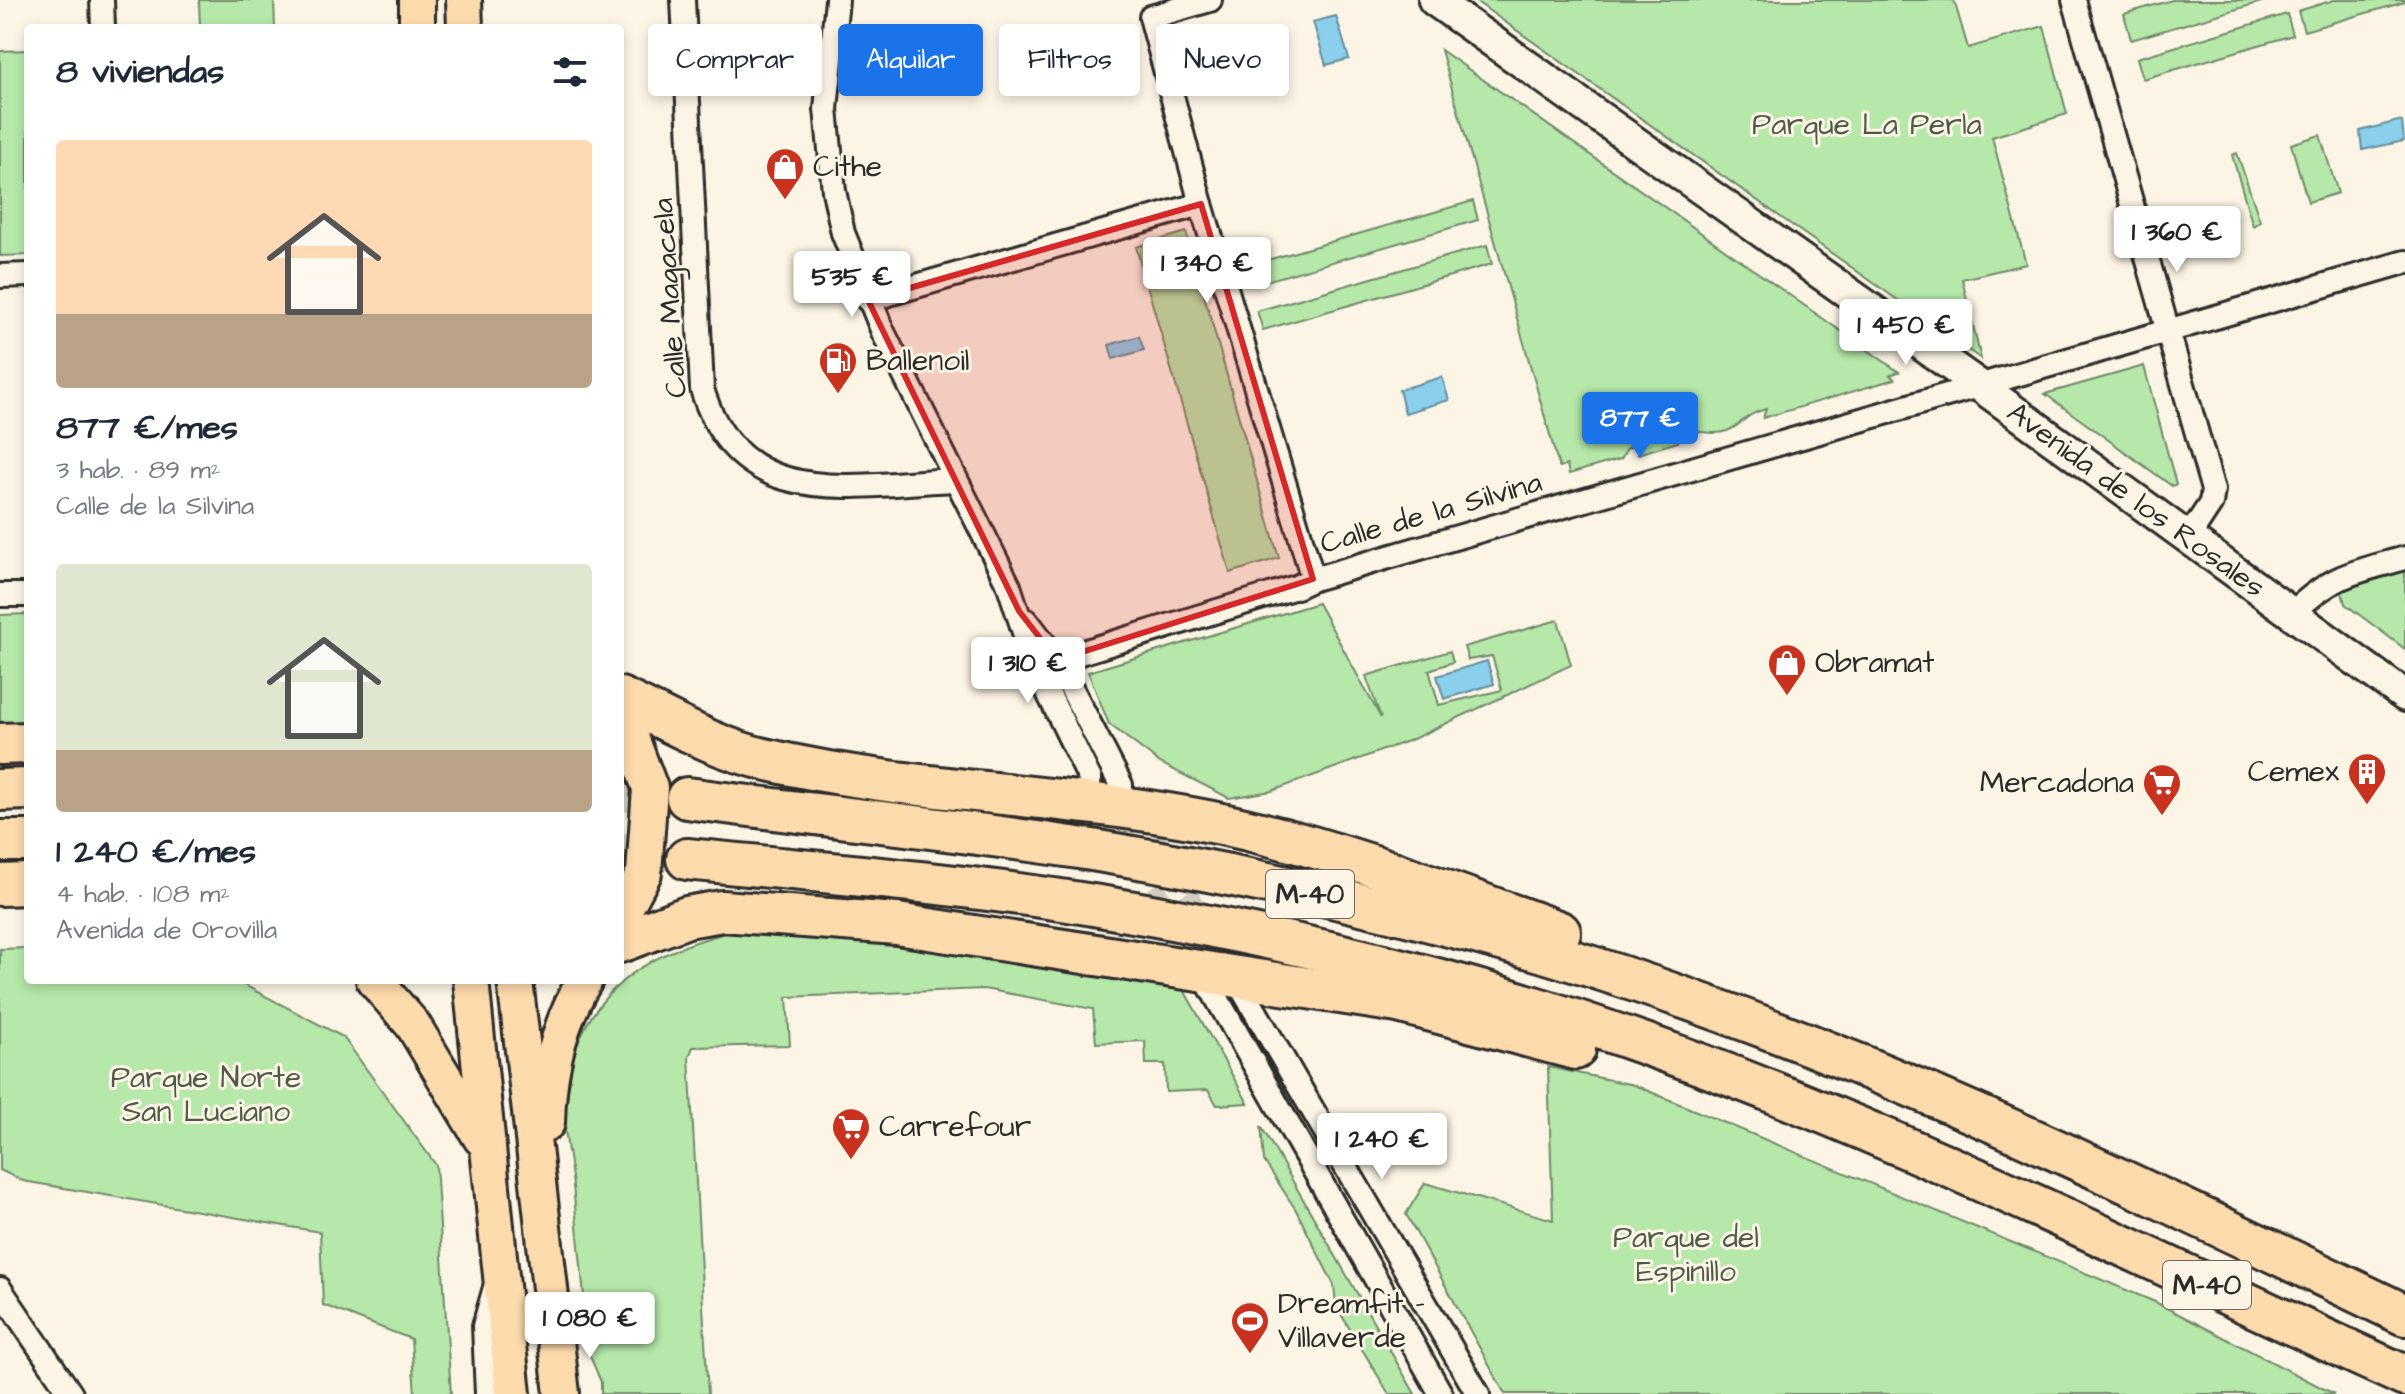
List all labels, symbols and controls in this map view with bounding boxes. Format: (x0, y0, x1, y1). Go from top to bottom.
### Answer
chip: Comprar (648, 24, 822, 96)
chip: Alquilar (838, 24, 983, 96)
chip: Filtros (999, 24, 1140, 96)
chip: Nuevo (1156, 24, 1289, 96)
text: 8 viviendas (56, 48, 224, 96)
icon: filters (548, 50, 592, 94)
park label: Parque La Perla (1752, 104, 1982, 146)
shop icon: Cithe (764, 146, 806, 201)
place label: Cithe (813, 146, 882, 188)
icon: home (252, 192, 396, 336)
street label: Calle Magacela (642, 197, 699, 399)
pin: 1 360 € (2103, 206, 2251, 274)
text: 1 360 € (2132, 214, 2222, 250)
pin: 1 340 € (1133, 237, 1281, 305)
text: 1 340 € (1161, 245, 1253, 281)
pin: 535 € (796, 251, 908, 319)
text: 535 € (811, 259, 893, 295)
pin: 1 450 € (1832, 299, 1980, 367)
text: 1 450 € (1857, 307, 1955, 343)
fuel station icon: Ballenoil (817, 340, 859, 395)
place label: Ballenoil (866, 340, 969, 382)
pin: 877 € (1584, 392, 1696, 460)
street label: Avenida de los Rosales (1998, 392, 2274, 608)
text: 877 € (1600, 400, 1680, 436)
text: 877 €/mes (56, 404, 238, 452)
text: 3 hab. · 89 m² (56, 452, 221, 488)
street label: Calle de la Silvina (1315, 461, 1547, 565)
text: Calle de la Silvina (56, 488, 254, 524)
icon: home (252, 616, 396, 760)
pin: 1 310 € (954, 637, 1102, 705)
shop icon: Obramat (1766, 642, 1808, 697)
place label: Obramat (1815, 642, 1935, 684)
text: 1 310 € (989, 645, 1067, 681)
place label: Cemex (2248, 751, 2340, 793)
building icon: Cemex (2346, 751, 2388, 806)
place label: Mercadona (1980, 762, 2134, 804)
supermarket icon: Mercadona (2141, 762, 2183, 817)
text: 1 240 €/mes (56, 828, 256, 876)
road number: M-40 (1266, 870, 1354, 918)
text: 4 hab. · 108 m² (56, 876, 230, 912)
text: Avenida de Orovilla (56, 912, 277, 948)
park label: Parque Norte San Luciano (111, 1057, 301, 1133)
supermarket icon: Carrefour (830, 1106, 872, 1161)
place label: Carrefour (879, 1106, 1031, 1148)
pin: 1 240 € (1308, 1113, 1456, 1181)
text: 1 240 € (1335, 1121, 1429, 1157)
park label: Parque del Espinillo (1613, 1217, 1759, 1293)
road number: M-40 (2163, 1261, 2251, 1309)
place label: Dreamfit - Villaverde (1278, 1283, 1425, 1359)
pin: 1 080 € (516, 1292, 664, 1360)
text: 1 080 € (543, 1300, 637, 1336)
sports icon: Dreamfit - Villaverde (1229, 1300, 1271, 1355)

